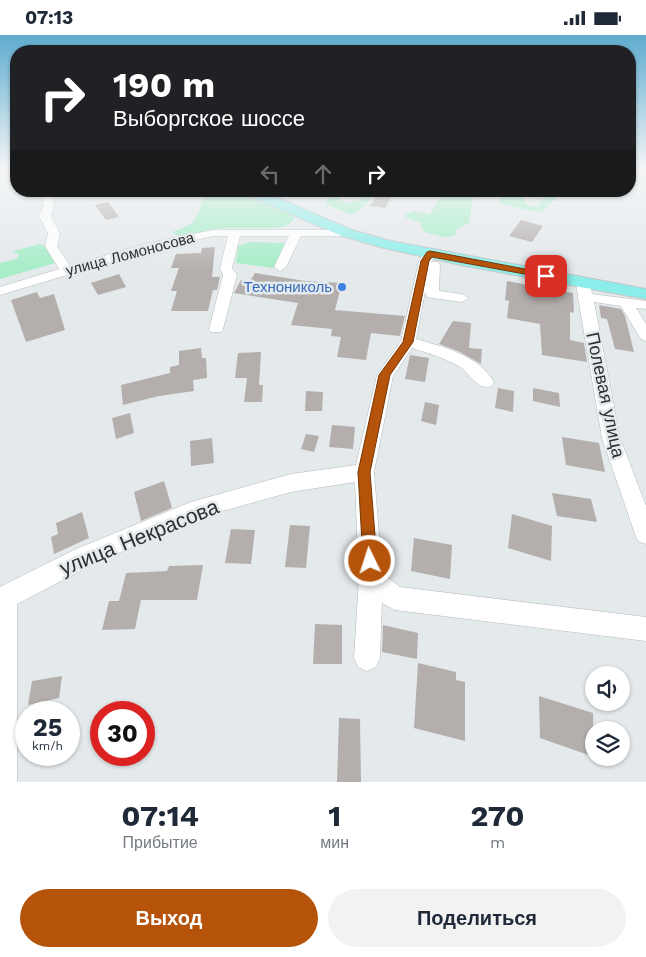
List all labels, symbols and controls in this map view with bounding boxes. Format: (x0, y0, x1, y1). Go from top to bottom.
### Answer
text: 07:13 (25, 6, 73, 29)
text: 190 m (113, 64, 215, 106)
icon: right (30, 65, 95, 130)
text: Выборгское шоссе (113, 106, 305, 131)
icon: left (256, 160, 284, 188)
icon: ahead (309, 160, 337, 188)
icon: right (362, 160, 390, 188)
street label: улица Ломоносова (64, 228, 197, 280)
pin (525, 255, 567, 297)
icon: arrive (532, 262, 560, 290)
place label: Технониколь (244, 278, 332, 296)
marker: Технониколь (336, 281, 348, 293)
street label: Полевая улица (582, 330, 630, 461)
street label: улица Некрасова (56, 494, 222, 580)
position arrow (343, 534, 395, 586)
map controls (585, 666, 630, 766)
button: sound (585, 666, 630, 711)
speed limit sign: 30 (90, 701, 155, 766)
text: 25 (33, 713, 62, 742)
button: layers (585, 721, 630, 766)
text: km/h (32, 739, 63, 753)
text: 07:14 (121, 798, 199, 833)
text: 1 (328, 798, 341, 833)
text: 270 (470, 798, 525, 833)
text: Прибытие (123, 833, 198, 852)
text: мин (320, 833, 349, 852)
text: m (490, 833, 505, 852)
button: Выход (20, 889, 318, 947)
button: Поделиться (328, 889, 626, 947)

